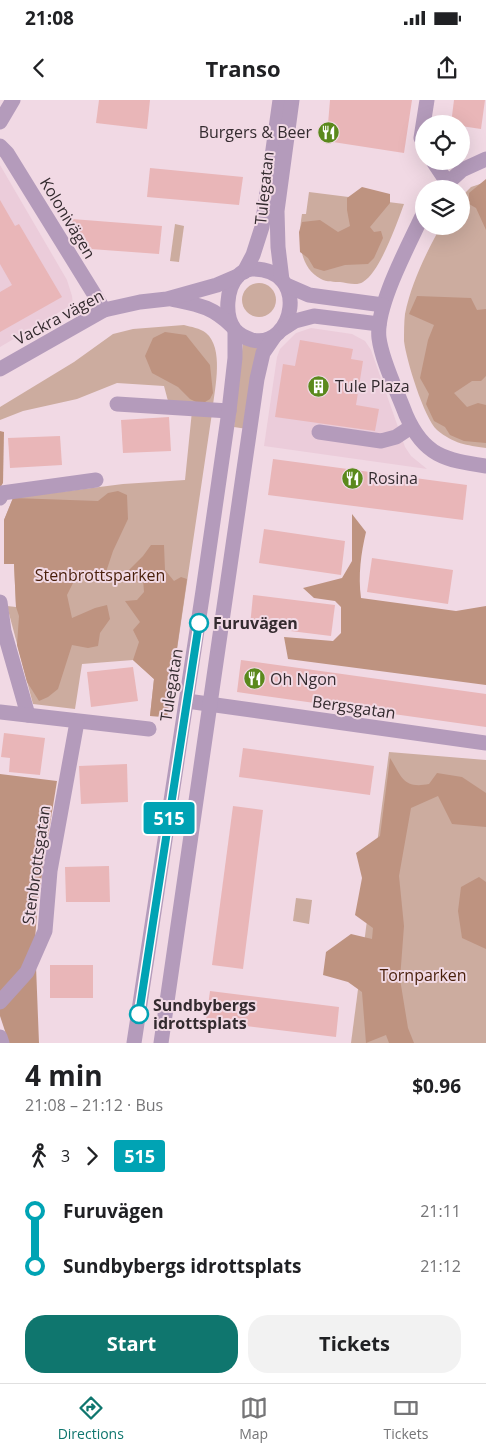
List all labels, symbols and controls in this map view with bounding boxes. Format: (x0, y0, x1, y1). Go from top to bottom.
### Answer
text: 21:08 (25, 5, 74, 31)
text: Transo (205, 53, 281, 83)
icon: back (25, 54, 53, 82)
icon: share (433, 54, 461, 82)
map controls (415, 115, 470, 235)
button: locate (415, 115, 470, 170)
restaurant icon: Burgers & Beer (316, 120, 340, 144)
place label: Burgers & Beer (199, 121, 312, 143)
street label: Tulegatan (249, 150, 279, 226)
street label: Kolonivägen (35, 173, 101, 263)
button: layers (415, 180, 470, 235)
street label: Vackra vägen (10, 284, 108, 350)
building icon: Tule Plaza (307, 374, 331, 398)
place label: Tule Plaza (335, 375, 410, 397)
restaurant icon: Rosina (340, 466, 364, 490)
place label: Rosina (368, 467, 418, 489)
park label: Stenbrottsparken (35, 564, 165, 586)
place label: Furuvägen (213, 612, 298, 634)
marker: Furuvägen (189, 613, 209, 633)
street label: Tulegatan (154, 647, 188, 723)
restaurant icon: Oh Ngon (242, 667, 266, 691)
place label: Oh Ngon (270, 668, 337, 690)
street label: Bergsgatan (311, 690, 397, 724)
line badge: 515 (140, 802, 198, 834)
street label: Stenbrottsgatan (17, 804, 55, 926)
text: 515 (154, 806, 184, 830)
park label: Tornparken (379, 964, 467, 986)
place label: Sundbybergs idrottsplats (153, 994, 256, 1034)
marker: Sundbybergs idrottsplats (129, 1004, 149, 1024)
text: 4 min (25, 1056, 103, 1094)
text: $0.96 (412, 1073, 461, 1099)
text: 21:08 – 21:12 · Bus (25, 1094, 163, 1116)
icon: walk (25, 1142, 53, 1170)
icon: forward (78, 1142, 106, 1170)
text: 515 (124, 1144, 155, 1168)
text: 3 (61, 1145, 70, 1167)
text: Furuvägen (63, 1198, 164, 1224)
text: 21:11 (420, 1200, 461, 1222)
text: Sundbybergs idrottsplats (63, 1253, 301, 1279)
text: 21:12 (420, 1255, 461, 1277)
button: Start (25, 1315, 238, 1373)
button: Tickets (248, 1315, 461, 1373)
tab: Directions (58, 1394, 124, 1443)
tab: Map (239, 1394, 268, 1443)
tab: Tickets (383, 1394, 428, 1443)

